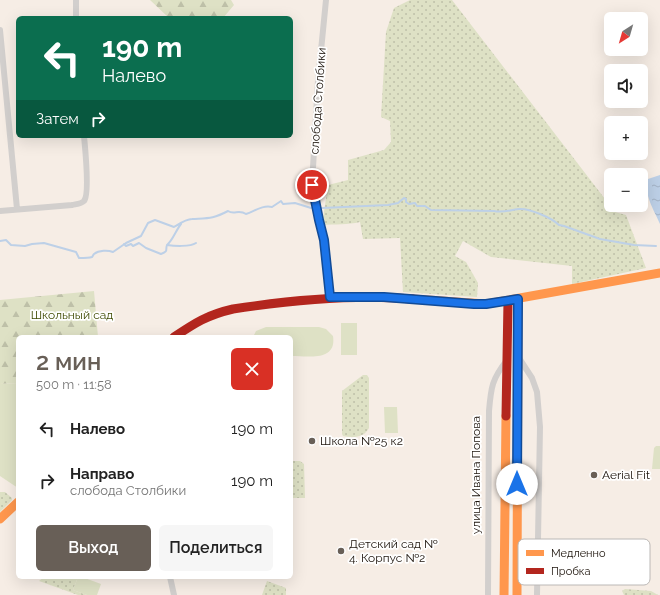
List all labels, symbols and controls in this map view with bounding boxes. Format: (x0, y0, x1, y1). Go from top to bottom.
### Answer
north arrow (604, 12, 648, 56)
map controls (604, 12, 648, 212)
text: 190 m (102, 31, 182, 64)
icon: left (36, 32, 88, 84)
street label: слобода Столбики (307, 47, 329, 155)
button: sound (604, 64, 648, 108)
text: Налево (102, 65, 166, 86)
icon: right (87, 108, 109, 130)
text: Затем (36, 110, 79, 128)
button: + (604, 116, 648, 160)
pin (295, 168, 329, 202)
button: − (604, 168, 648, 212)
icon: arrive (301, 174, 323, 196)
park label: Школьный сад (31, 308, 113, 322)
text: 2 мин (36, 347, 101, 376)
button: close (231, 348, 273, 390)
text: 500 m · 11:58 (36, 377, 112, 392)
street label: улица Ивана Попова (469, 416, 483, 534)
icon: left (36, 418, 58, 440)
text: Налево (70, 420, 125, 438)
text: 190 m (231, 420, 273, 438)
place label: Школа №25 к2 (320, 434, 403, 448)
marker: Школа №25 к2 (307, 436, 317, 446)
position arrow (496, 463, 538, 505)
text: Направо (70, 465, 134, 483)
place label: Aerial Fit (602, 468, 650, 482)
icon: right (36, 470, 58, 492)
marker: Aerial Fit (589, 470, 599, 480)
text: 190 m (231, 472, 273, 490)
text: слобода Столбики (70, 483, 186, 498)
button: Выход (36, 525, 151, 571)
button: Поделиться (159, 525, 273, 571)
place label: Детский сад № 4. Корпус №2 (349, 537, 438, 565)
legend (518, 539, 650, 585)
marker: Детский сад № 4. Корпус №2 (336, 546, 346, 556)
text: Медленно (551, 547, 606, 560)
text: Пробка (551, 565, 591, 578)

